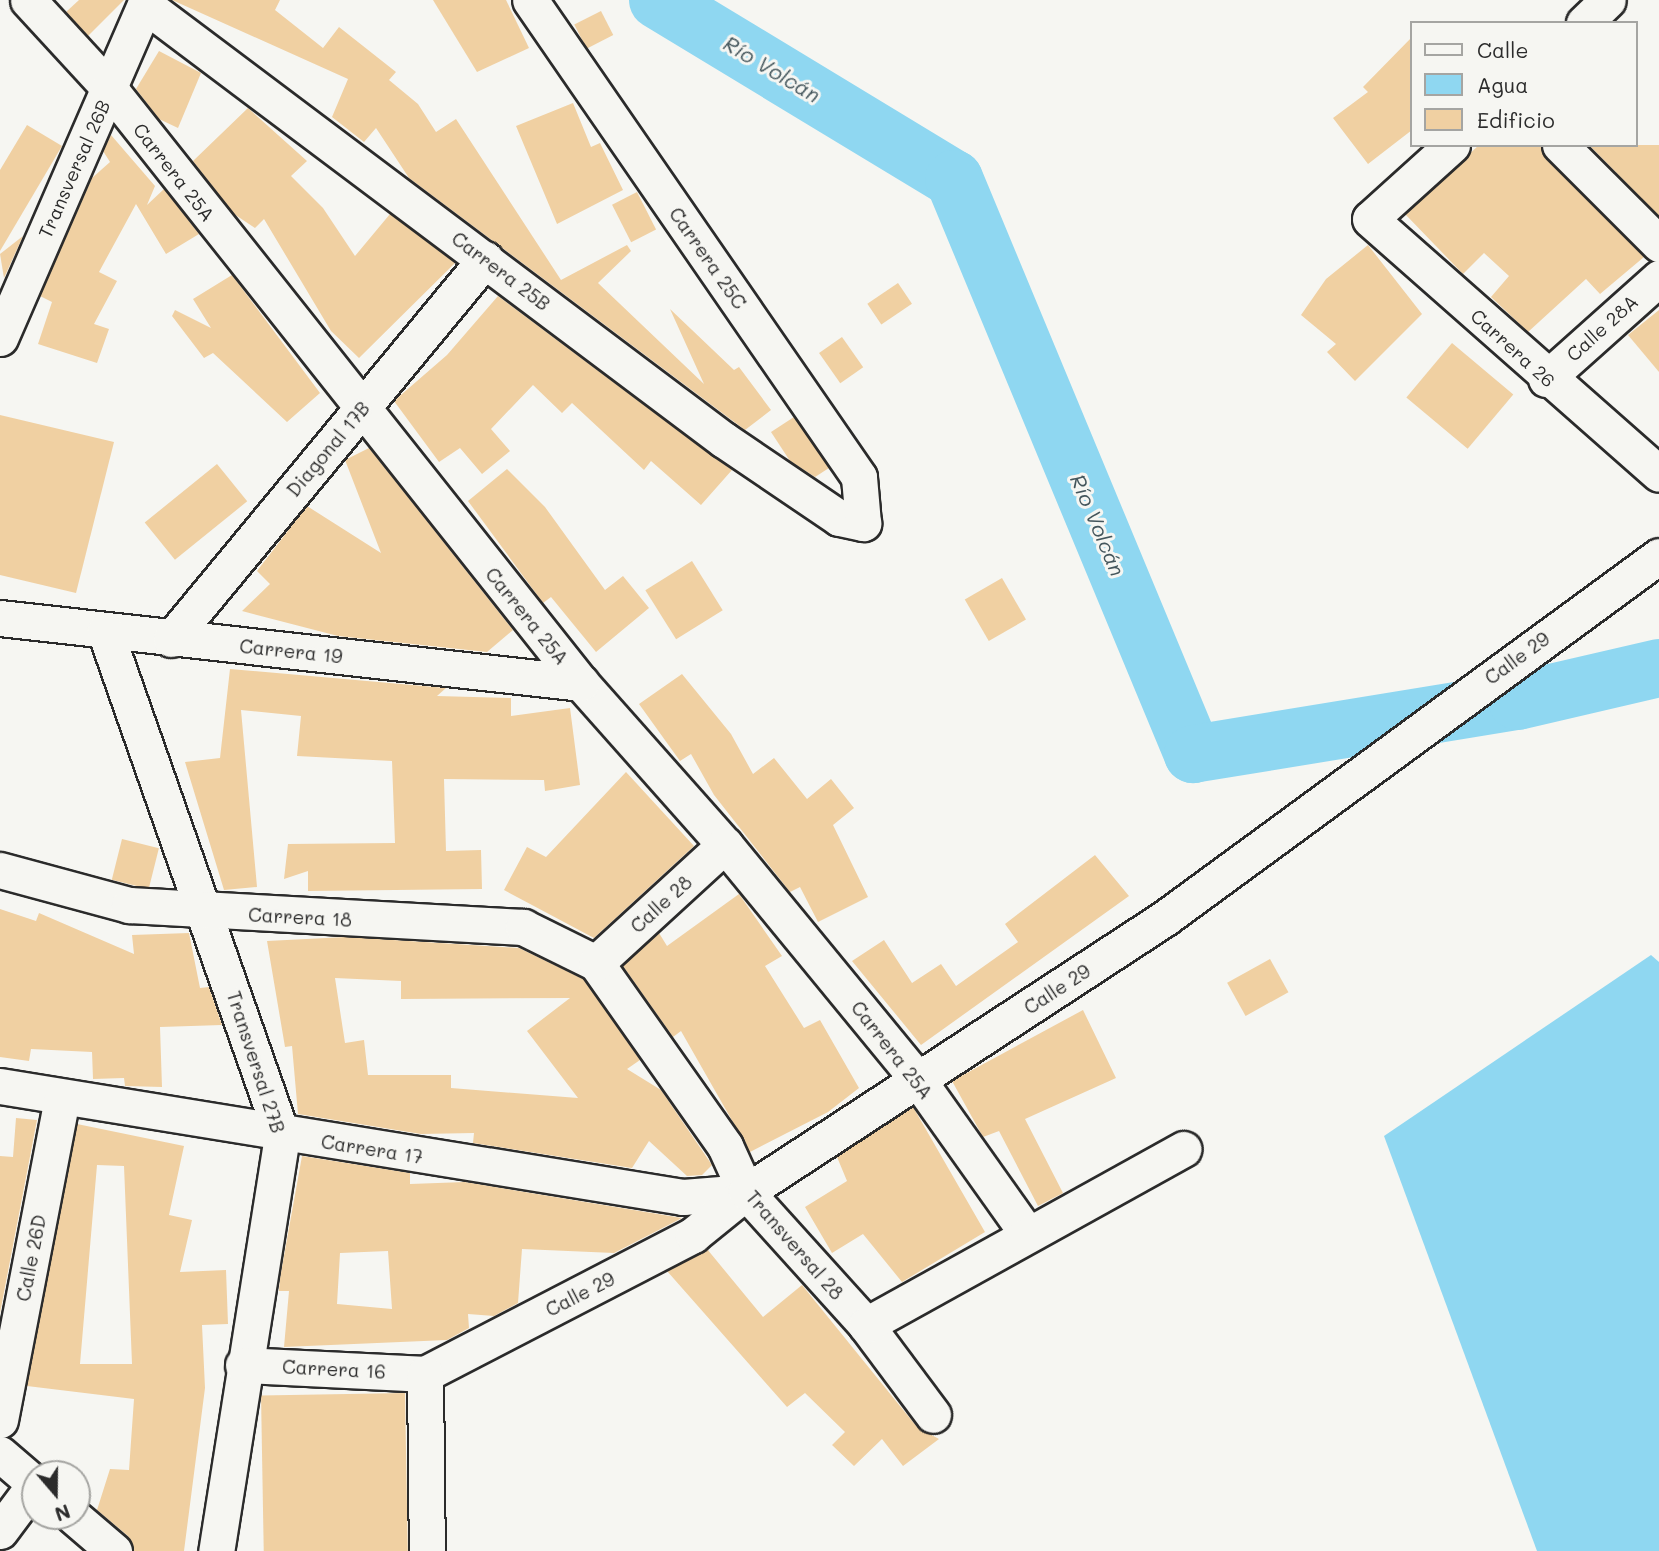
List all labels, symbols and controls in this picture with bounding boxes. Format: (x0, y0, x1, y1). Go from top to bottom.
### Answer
legend (1410, 21, 1638, 147)
water label: Río Volcán (719, 30, 825, 108)
text: Calle (1477, 36, 1529, 63)
text: Agua (1477, 71, 1528, 98)
street label: Transversal 26B (33, 96, 115, 242)
text: Edificio (1477, 106, 1555, 133)
street label: Carrera 25A (129, 118, 219, 226)
street label: Carrera 25C (665, 203, 751, 313)
street label: Carrera 25B (447, 227, 555, 315)
street label: Calle 28A (1562, 290, 1642, 366)
street label: Carrera 26 (1466, 304, 1560, 392)
street label: Diagonal 17B (282, 397, 374, 501)
water label: Río Volcán (1065, 470, 1131, 580)
street label: Carrera 25A (481, 563, 573, 669)
street label: Calle 29 (1480, 627, 1554, 689)
street label: Carrera 19 (238, 634, 344, 668)
street label: Calle 28 (626, 870, 696, 938)
street label: Carrera 18 (248, 903, 352, 931)
street label: Calle 29 (1020, 959, 1094, 1019)
street label: Transversal 27B (222, 988, 290, 1136)
street label: Carrera 25A (847, 996, 937, 1104)
street label: Carrera 17 (319, 1130, 425, 1168)
street label: Transversal 28 (741, 1186, 849, 1304)
street label: Calle 26D (11, 1213, 51, 1303)
street label: Calle 29 (542, 1267, 618, 1321)
street label: Carrera 16 (282, 1355, 386, 1383)
north arrow (21, 1460, 91, 1530)
text: N (52, 1499, 74, 1528)

